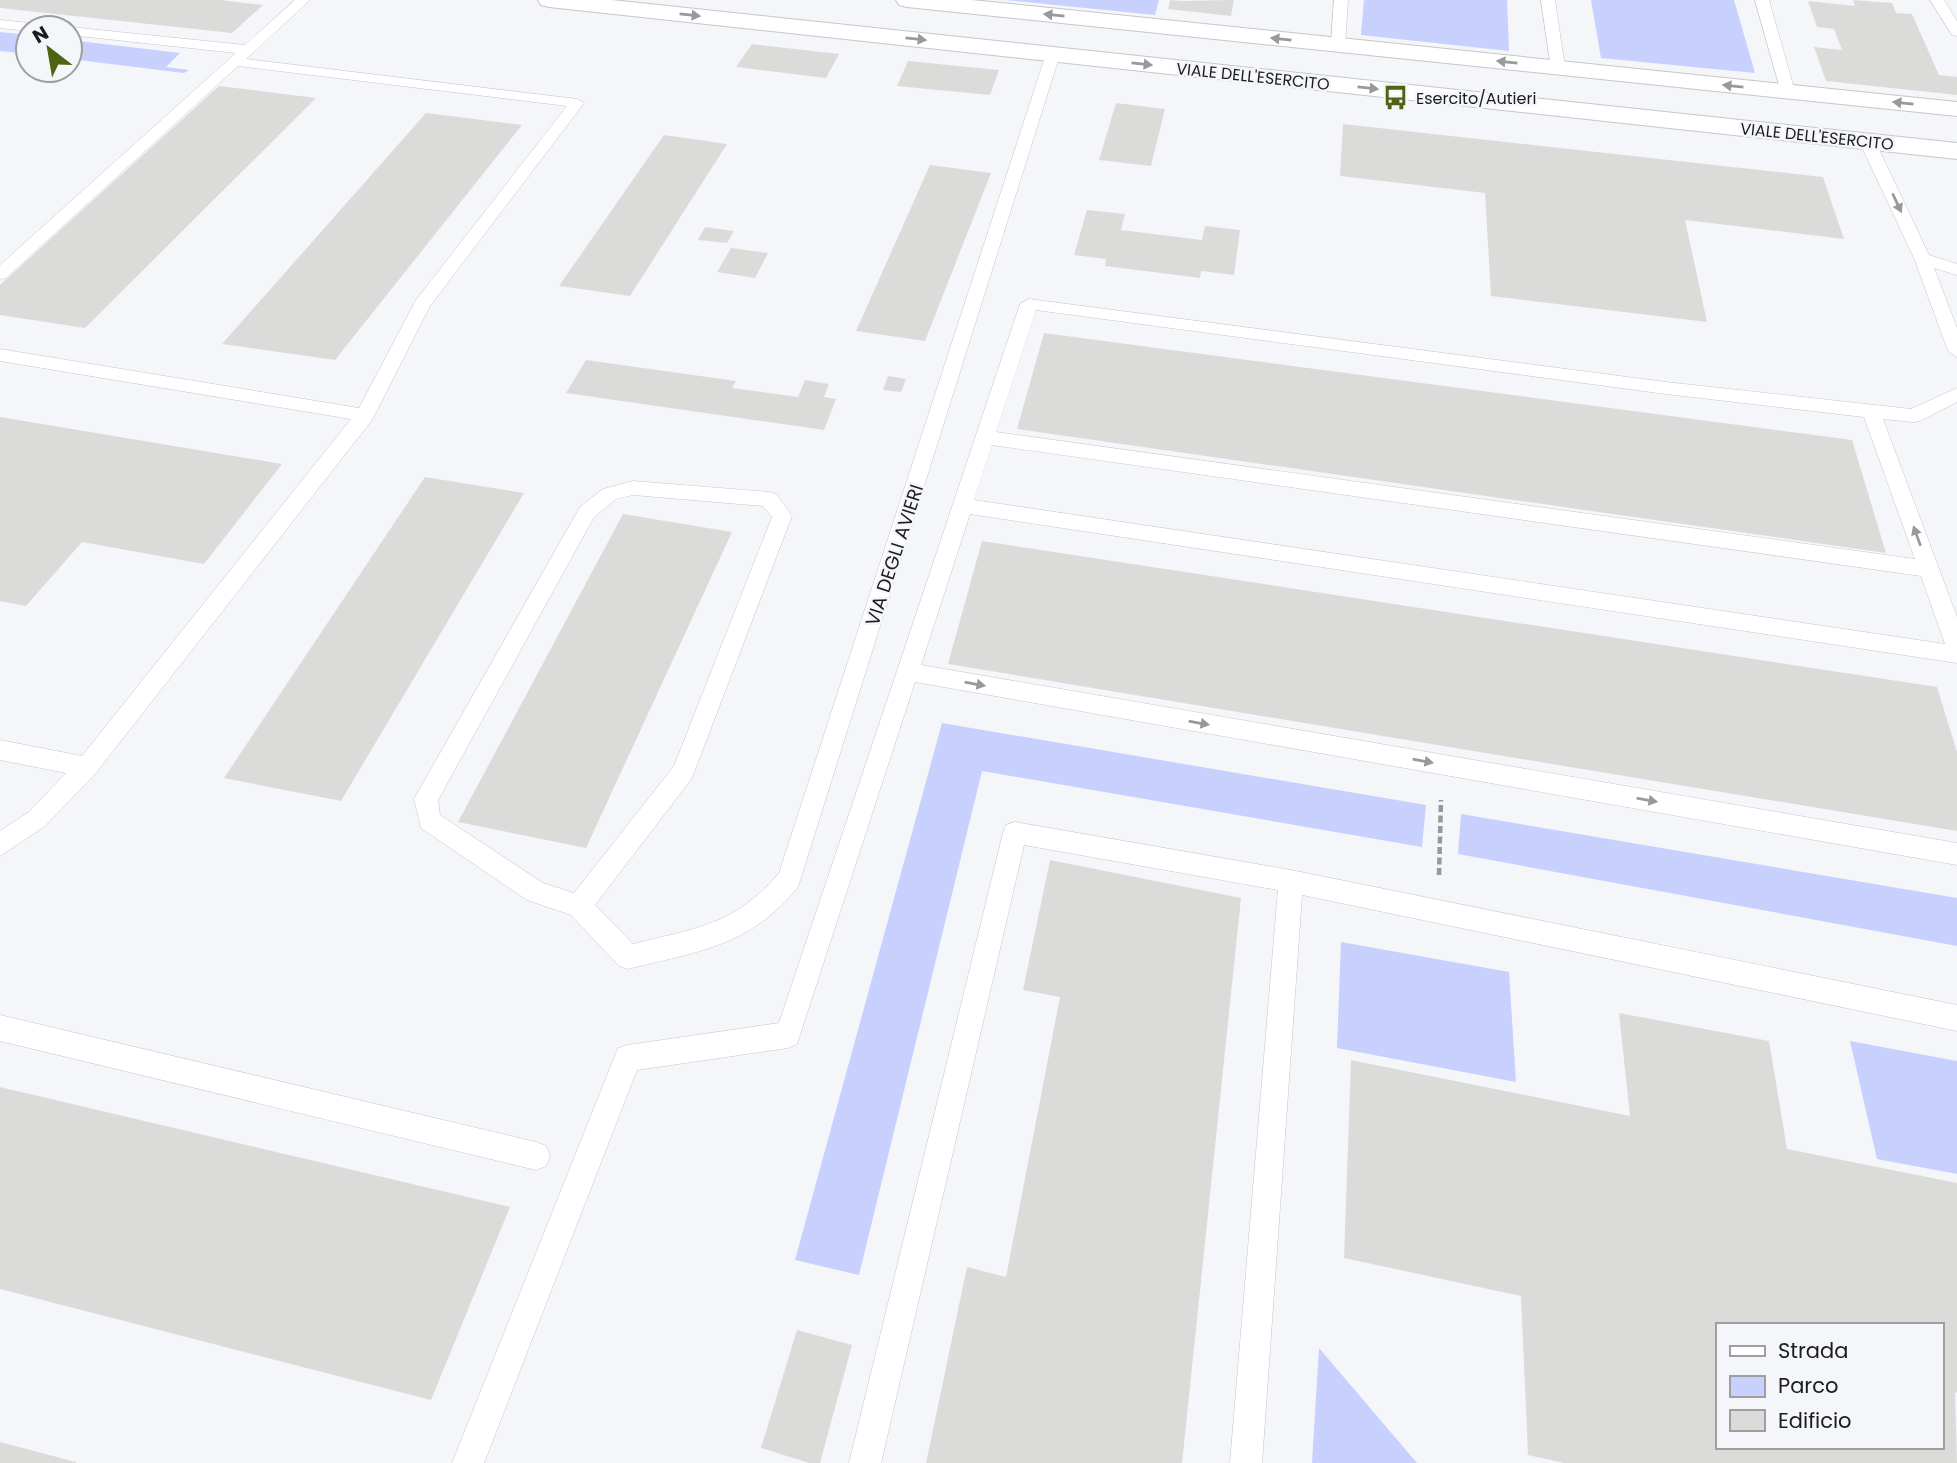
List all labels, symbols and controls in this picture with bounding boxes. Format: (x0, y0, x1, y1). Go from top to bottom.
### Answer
one-way arrow (1043, 9, 1065, 20)
one-way arrow (679, 10, 701, 21)
north arrow (14, 14, 84, 84)
text: N (27, 20, 54, 50)
one-way arrow (1269, 33, 1291, 44)
one-way arrow (905, 34, 927, 45)
street label: VIALE DELL'ESERCITO (1175, 57, 1331, 96)
one-way arrow (1496, 57, 1518, 68)
one-way arrow (1131, 58, 1153, 69)
one-way arrow (1722, 80, 1744, 91)
one-way arrow (1357, 83, 1379, 94)
bus stop icon: Esercito/Autieri (1382, 84, 1410, 112)
place label: Esercito/Autieri (1416, 87, 1536, 110)
one-way arrow (1892, 98, 1914, 109)
street label: VIALE DELL'ESERCITO (1739, 117, 1895, 156)
one-way arrow (1891, 193, 1902, 213)
street label: VIA DEGLI AVIERI (859, 481, 930, 630)
one-way arrow (1911, 526, 1922, 547)
one-way arrow (964, 679, 986, 690)
one-way arrow (1188, 717, 1210, 728)
one-way arrow (1412, 756, 1434, 767)
one-way arrow (1637, 795, 1659, 806)
legend (1716, 1323, 1943, 1449)
text: Strada (1778, 1336, 1848, 1365)
text: Parco (1778, 1371, 1838, 1400)
text: Edificio (1778, 1406, 1852, 1435)

